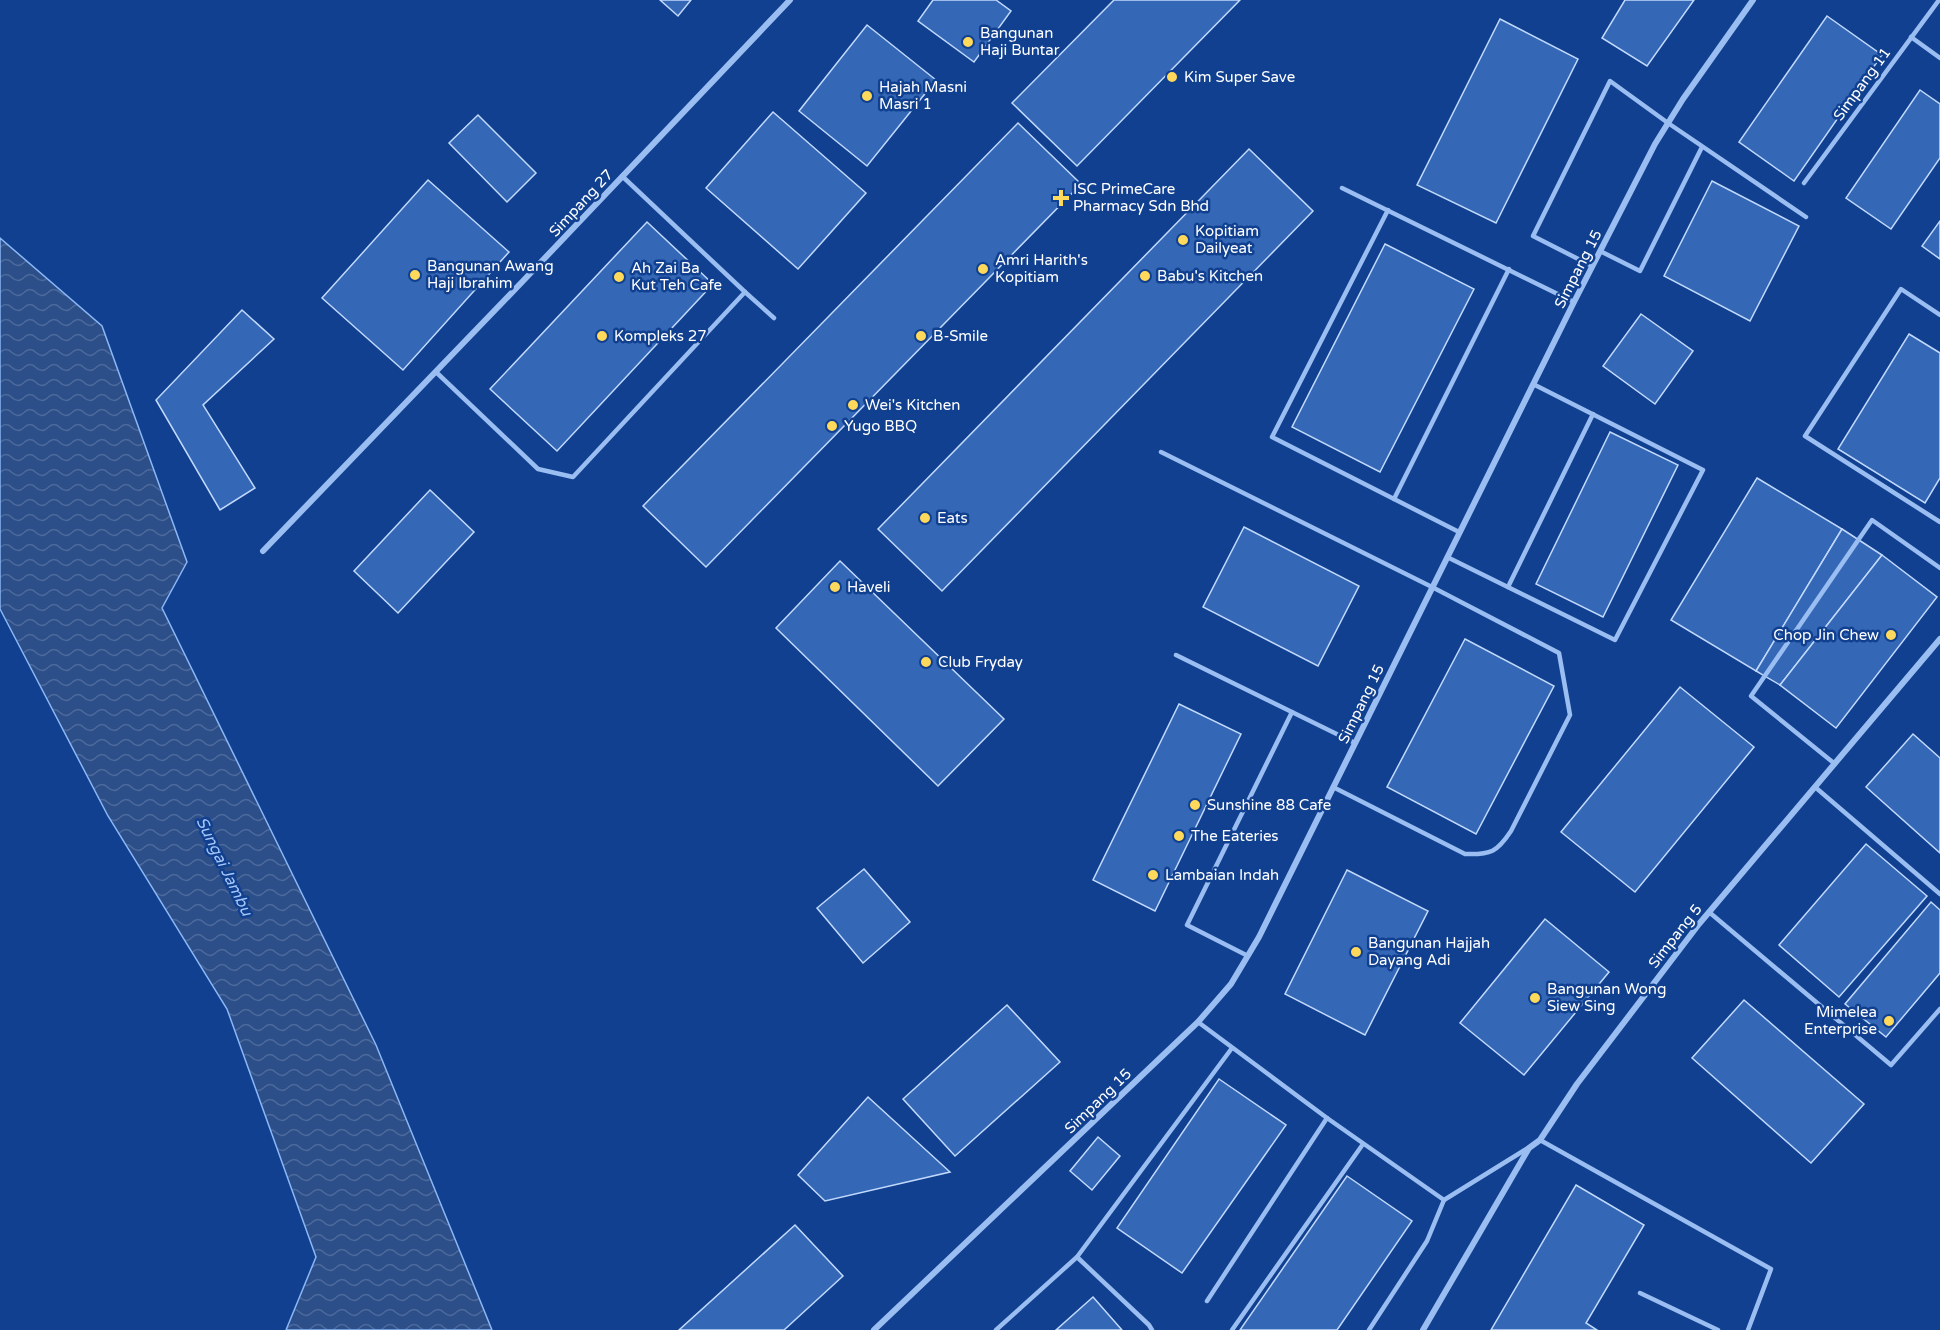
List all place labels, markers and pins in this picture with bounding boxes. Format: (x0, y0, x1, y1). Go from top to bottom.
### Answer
place label: Bangunan Haji Buntar (980, 24, 1060, 59)
marker: Bangunan Haji Buntar (961, 35, 975, 49)
place label: Kim Super Save (1184, 68, 1295, 86)
marker: Kim Super Save (1165, 70, 1179, 84)
place label: Hajah Masni Masri 1 (879, 78, 967, 113)
marker: Hajah Masni Masri 1 (860, 89, 874, 103)
place label: ISC PrimeCare Pharmacy Sdn Bhd (1073, 180, 1209, 215)
marker: ISC PrimeCare Pharmacy Sdn Bhd (1054, 191, 1068, 205)
place label: Kopitiam Dailyeat (1195, 222, 1259, 257)
marker: Kopitiam Dailyeat (1176, 233, 1190, 247)
place label: Amri Harith's Kopitiam (995, 251, 1088, 286)
place label: Bangunan Awang Haji Ibrahim (427, 257, 554, 292)
place label: Ah Zai Ba Kut Teh Cafe (631, 259, 722, 294)
marker: Amri Harith's Kopitiam (976, 262, 990, 276)
place label: Babu's Kitchen (1157, 267, 1263, 285)
marker: Bangunan Awang Haji Ibrahim (408, 268, 422, 282)
marker: Babu's Kitchen (1138, 269, 1152, 283)
marker: Ah Zai Ba Kut Teh Cafe (612, 270, 626, 284)
place label: Kompleks 27 (614, 327, 707, 345)
place label: B-Smile (933, 327, 988, 345)
marker: Kompleks 27 (595, 329, 609, 343)
marker: B-Smile (914, 329, 928, 343)
place label: Wei's Kitchen (865, 396, 960, 414)
marker: Wei's Kitchen (846, 398, 860, 412)
place label: Yugo BBQ (844, 417, 917, 435)
marker: Yugo BBQ (825, 419, 839, 433)
place label: Eats (937, 509, 968, 527)
marker: Eats (918, 511, 932, 525)
place label: Haveli (847, 578, 890, 596)
marker: Haveli (828, 580, 842, 594)
place label: Chop Jin Chew (1773, 626, 1879, 644)
marker: Chop Jin Chew (1884, 628, 1898, 642)
place label: Club Fryday (938, 653, 1023, 671)
marker: Club Fryday (919, 655, 933, 669)
place label: Sunshine 88 Cafe (1207, 796, 1331, 814)
marker: Sunshine 88 Cafe (1188, 798, 1202, 812)
place label: The Eateries (1191, 827, 1279, 845)
marker: The Eateries (1172, 829, 1186, 843)
place label: Lambaian Indah (1165, 866, 1279, 884)
marker: Lambaian Indah (1146, 868, 1160, 882)
place label: Bangunan Hajjah Dayang Adi (1368, 934, 1490, 969)
marker: Bangunan Hajjah Dayang Adi (1349, 945, 1363, 959)
place label: Bangunan Wong Siew Sing (1547, 980, 1666, 1015)
marker: Bangunan Wong Siew Sing (1528, 991, 1542, 1005)
place label: Mimelea Enterprise (1804, 1003, 1877, 1038)
marker: Mimelea Enterprise (1882, 1014, 1896, 1028)

